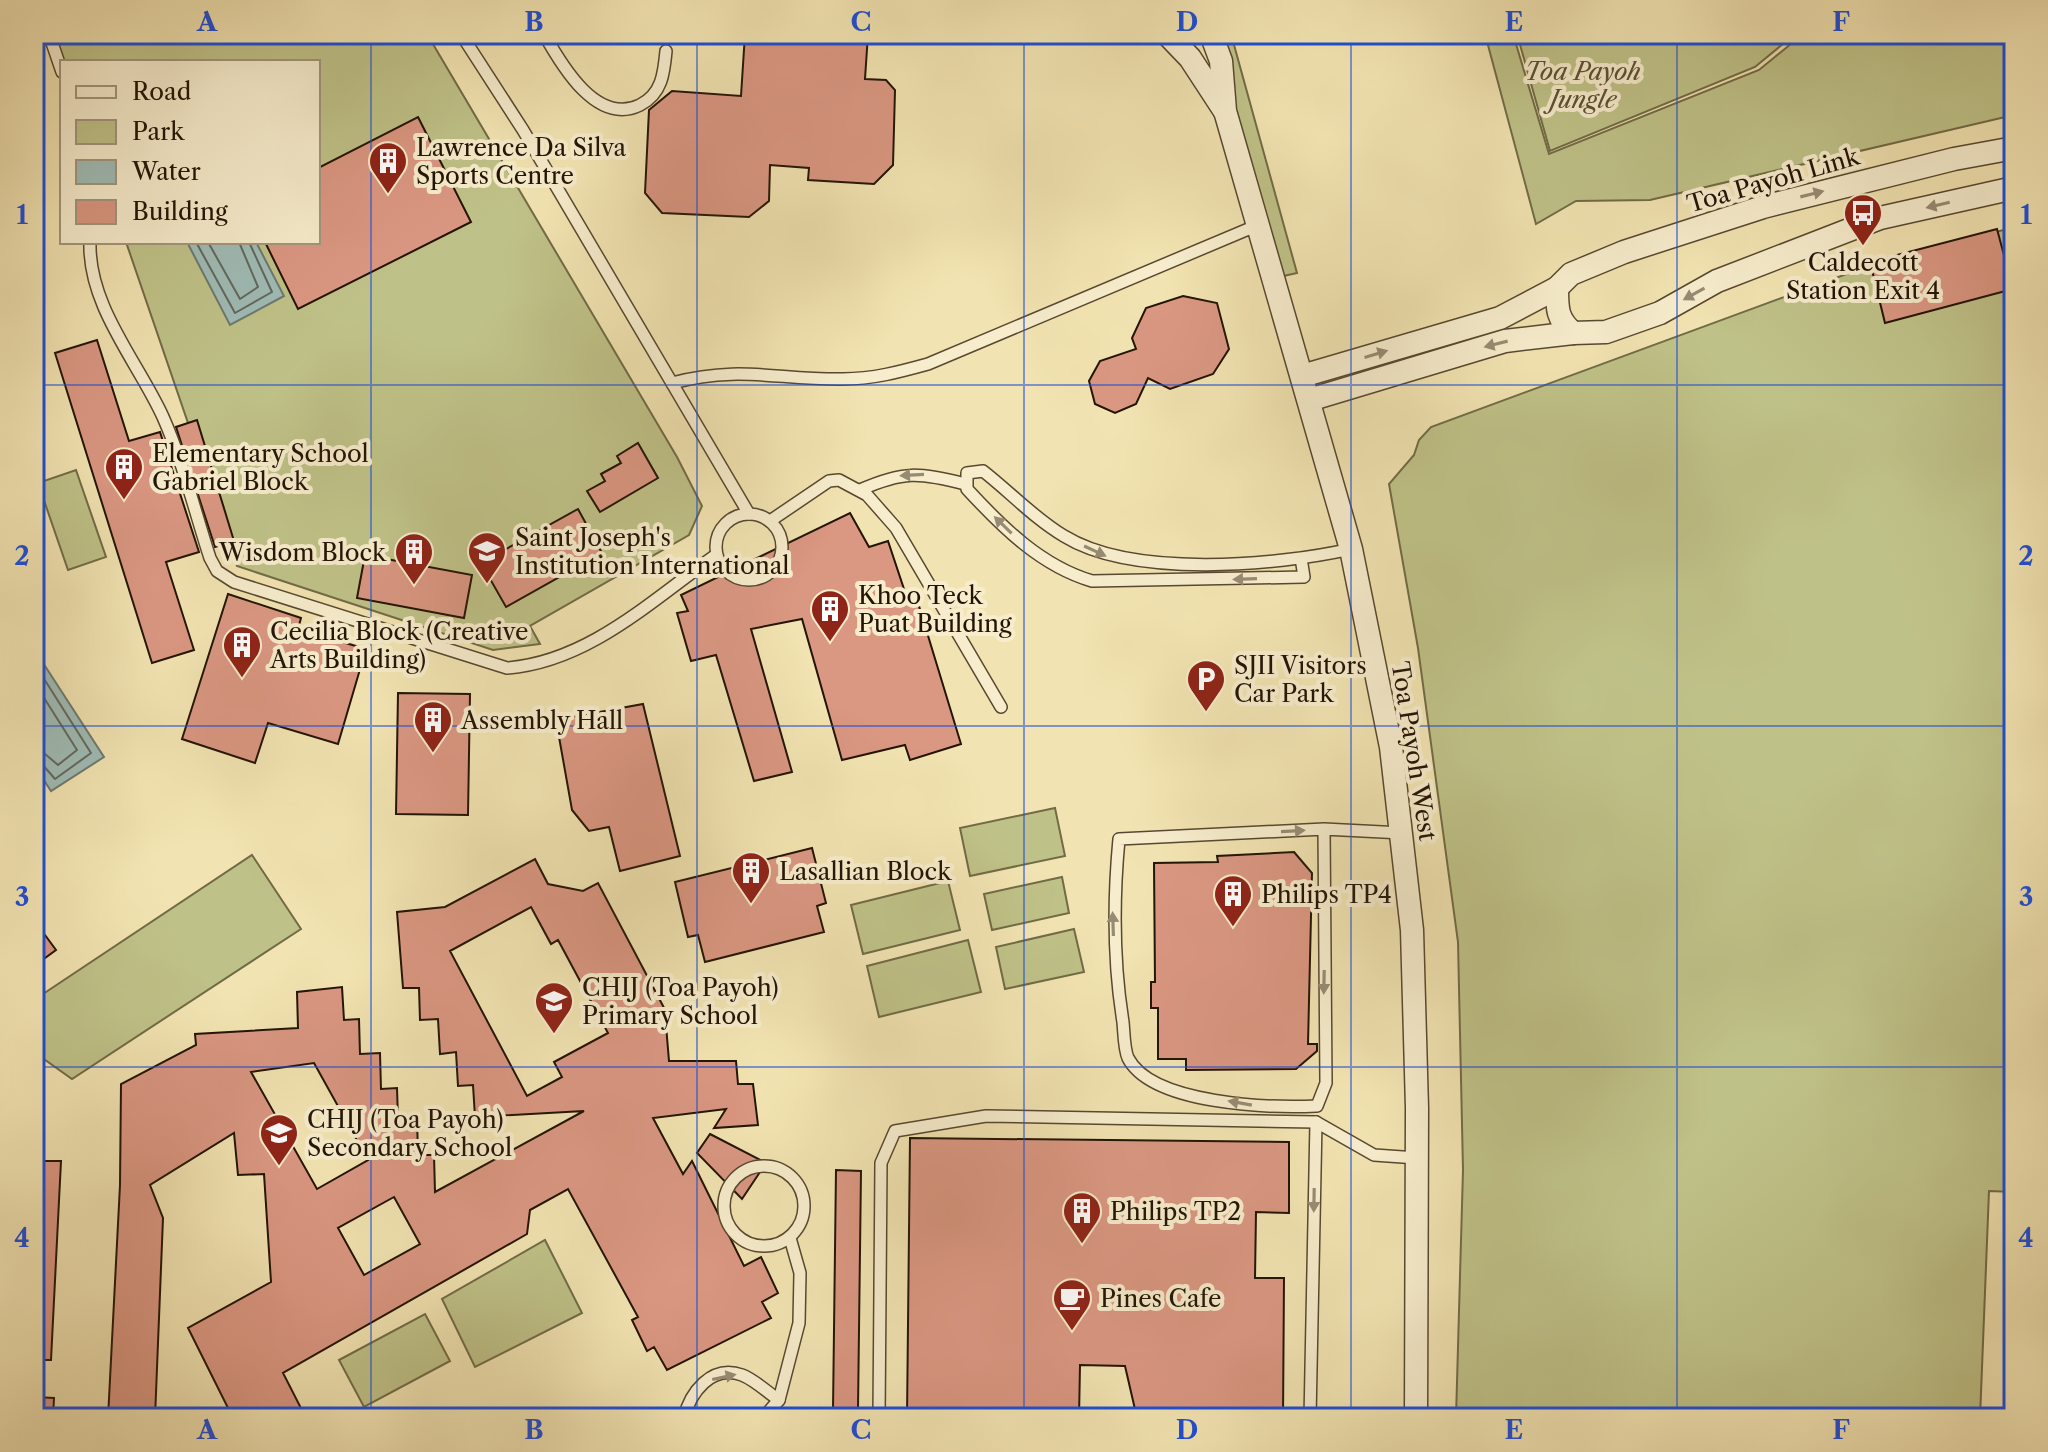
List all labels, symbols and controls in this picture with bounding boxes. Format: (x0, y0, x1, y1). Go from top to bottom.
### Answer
text: A (196, 6, 218, 38)
text: B (524, 6, 544, 38)
text: C (851, 6, 871, 38)
text: D (1176, 6, 1198, 38)
text: E (1505, 6, 1523, 38)
text: F (1832, 6, 1850, 38)
park label: Toa Payoh Jungle (1525, 57, 1641, 114)
legend (60, 60, 320, 244)
text: Road (132, 77, 192, 106)
text: Park (132, 117, 185, 146)
place label: Lawrence Da Silva Sports Centre (416, 133, 626, 190)
building icon: Lawrence Da Silva Sports Centre (367, 140, 409, 195)
street label: Toa Payoh Link (1684, 141, 1863, 218)
text: Water (131, 157, 201, 186)
one-way arrow (1800, 188, 1825, 200)
bus stop icon: Caldecott Station Exit 4 (1842, 192, 1884, 247)
text: Building (132, 197, 228, 226)
text: 1 (16, 199, 28, 231)
one-way arrow (1925, 199, 1950, 212)
text: 1 (2020, 199, 2032, 231)
place label: Caldecott Station Exit 4 (1786, 248, 1940, 305)
one-way arrow (1683, 287, 1706, 300)
one-way arrow (1483, 338, 1508, 350)
one-way arrow (1365, 347, 1389, 360)
place label: Elementary School Gabriel Block (152, 439, 369, 496)
building icon: Elementary School Gabriel Block (103, 446, 145, 501)
one-way arrow (898, 468, 924, 481)
one-way arrow (994, 516, 1013, 535)
place label: Saint Joseph's Institution International (515, 523, 789, 580)
school or university icon: Saint Joseph's Institution International (466, 530, 508, 585)
building icon: Wisdom Block (393, 531, 435, 586)
place label: Wisdom Block (218, 538, 387, 567)
text: 2 (14, 540, 30, 572)
text: 2 (2018, 540, 2034, 572)
one-way arrow (1083, 544, 1107, 558)
one-way arrow (1232, 573, 1257, 586)
place label: Khoo Teck Puat Building (858, 581, 1012, 638)
building icon: Khoo Teck Puat Building (809, 588, 851, 643)
place label: Cecilia Block (Creative Arts Building) (269, 617, 528, 674)
building icon: Cecilia Block (Creative Arts Building) (221, 624, 263, 679)
place label: SJII Visitors Car Park (1234, 651, 1367, 708)
parking icon: SJII Visitors Car Park (1185, 658, 1227, 713)
street label: Toa Payoh West (1386, 659, 1443, 843)
building icon: Assembly Hall (412, 699, 454, 754)
place label: Assembly Hall (460, 706, 623, 735)
one-way arrow (1281, 824, 1306, 837)
building icon: Lasallian Block (730, 850, 772, 905)
place label: Lasallian Block (779, 857, 952, 886)
building icon: Philips TP4 (1212, 873, 1254, 928)
place label: Philips TP4 (1261, 880, 1392, 909)
text: 3 (15, 881, 29, 913)
text: 3 (2019, 881, 2033, 913)
one-way arrow (1107, 911, 1120, 936)
one-way arrow (1318, 970, 1331, 995)
place label: CHIJ (Toa Payoh) Primary School (582, 973, 779, 1030)
school or university icon: CHIJ (Toa Payoh) Primary School (533, 980, 575, 1035)
one-way arrow (1227, 1097, 1252, 1109)
place label: CHIJ (Toa Payoh) Secondary School (307, 1105, 512, 1162)
school or university icon: CHIJ (Toa Payoh) Secondary School (258, 1112, 300, 1167)
one-way arrow (1308, 1188, 1321, 1213)
building icon: Philips TP2 (1061, 1190, 1103, 1245)
place label: Philips TP2 (1110, 1197, 1241, 1226)
text: 4 (14, 1222, 30, 1254)
text: 4 (2018, 1222, 2034, 1254)
cafe icon: Pines Cafe (1051, 1277, 1093, 1332)
place label: Pines Cafe (1100, 1284, 1221, 1313)
one-way arrow (711, 1370, 736, 1383)
text: A (196, 1414, 218, 1446)
text: B (524, 1414, 544, 1446)
text: C (851, 1414, 871, 1446)
text: D (1176, 1414, 1198, 1446)
text: E (1505, 1414, 1523, 1446)
text: F (1832, 1414, 1850, 1446)

